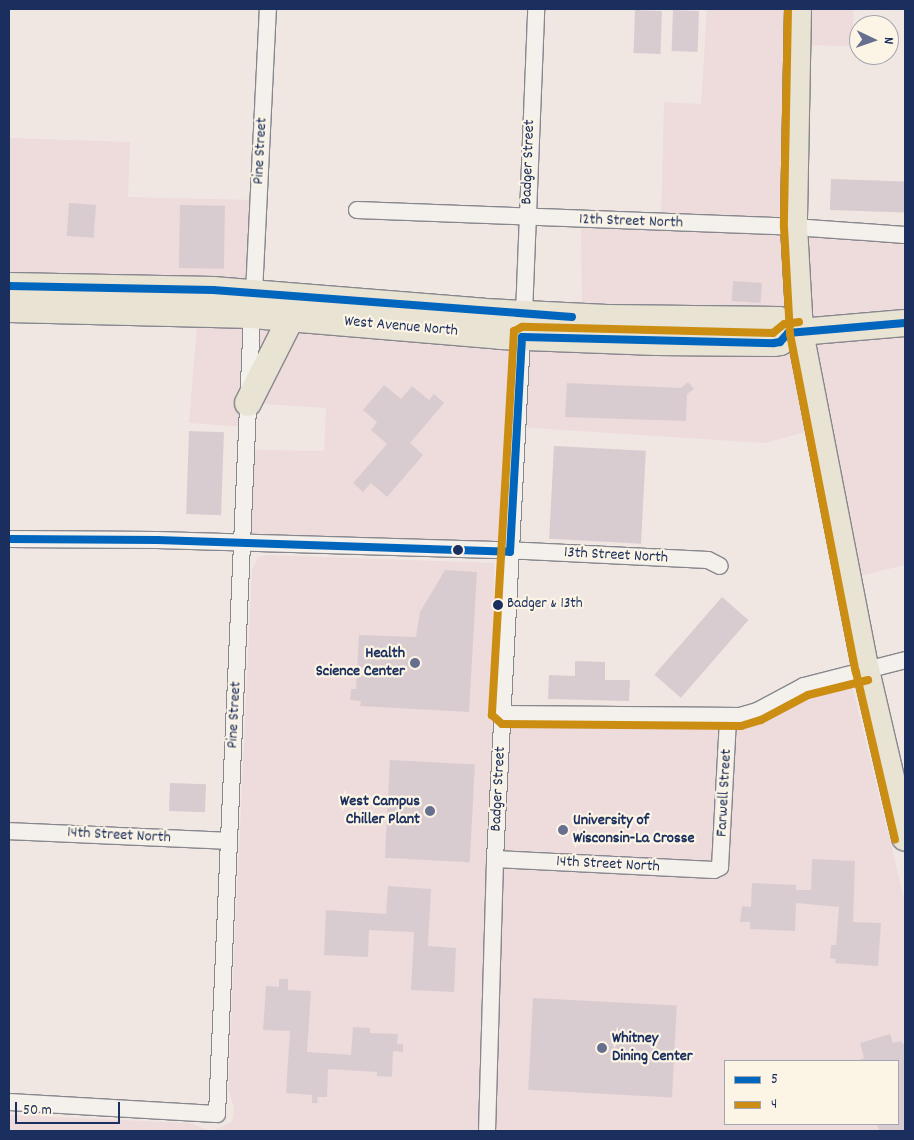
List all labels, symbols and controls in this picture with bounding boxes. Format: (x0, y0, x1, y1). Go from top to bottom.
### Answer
north arrow (849, 15, 899, 65)
text: N (878, 37, 898, 45)
street label: Pine Street (250, 117, 272, 185)
street label: Badger Street (518, 119, 540, 205)
street label: 12th Street North (579, 211, 683, 233)
street label: West Avenue North (343, 312, 459, 342)
street label: 13th Street North (563, 544, 669, 568)
unlabelled marker (453, 545, 463, 555)
place label: Badger & 13th (507, 596, 583, 614)
marker: Badger & 13th (493, 600, 503, 610)
place label: Health Science Center (316, 644, 405, 682)
marker: Health Science Center (409, 657, 421, 669)
street label: Pine Street (224, 681, 246, 749)
street label: Badger Street (487, 746, 511, 832)
street label: Farwell Street (713, 749, 737, 837)
place label: West Campus Chiller Plant (340, 792, 420, 830)
marker: West Campus Chiller Plant (424, 805, 436, 817)
place label: University of Wisconsin-La Crosse (573, 811, 695, 849)
street label: 14th Street North (67, 824, 171, 848)
marker: University of Wisconsin-La Crosse (557, 824, 569, 836)
street label: 14th Street North (556, 853, 660, 877)
place label: Whitney Dining Center (612, 1029, 693, 1067)
marker: Whitney Dining Center (596, 1042, 608, 1054)
legend (724, 1060, 899, 1125)
text: 5 (771, 1069, 778, 1091)
scale bar (18, 1092, 122, 1124)
text: 4 (771, 1094, 777, 1116)
text: 50 m (23, 1100, 52, 1122)

